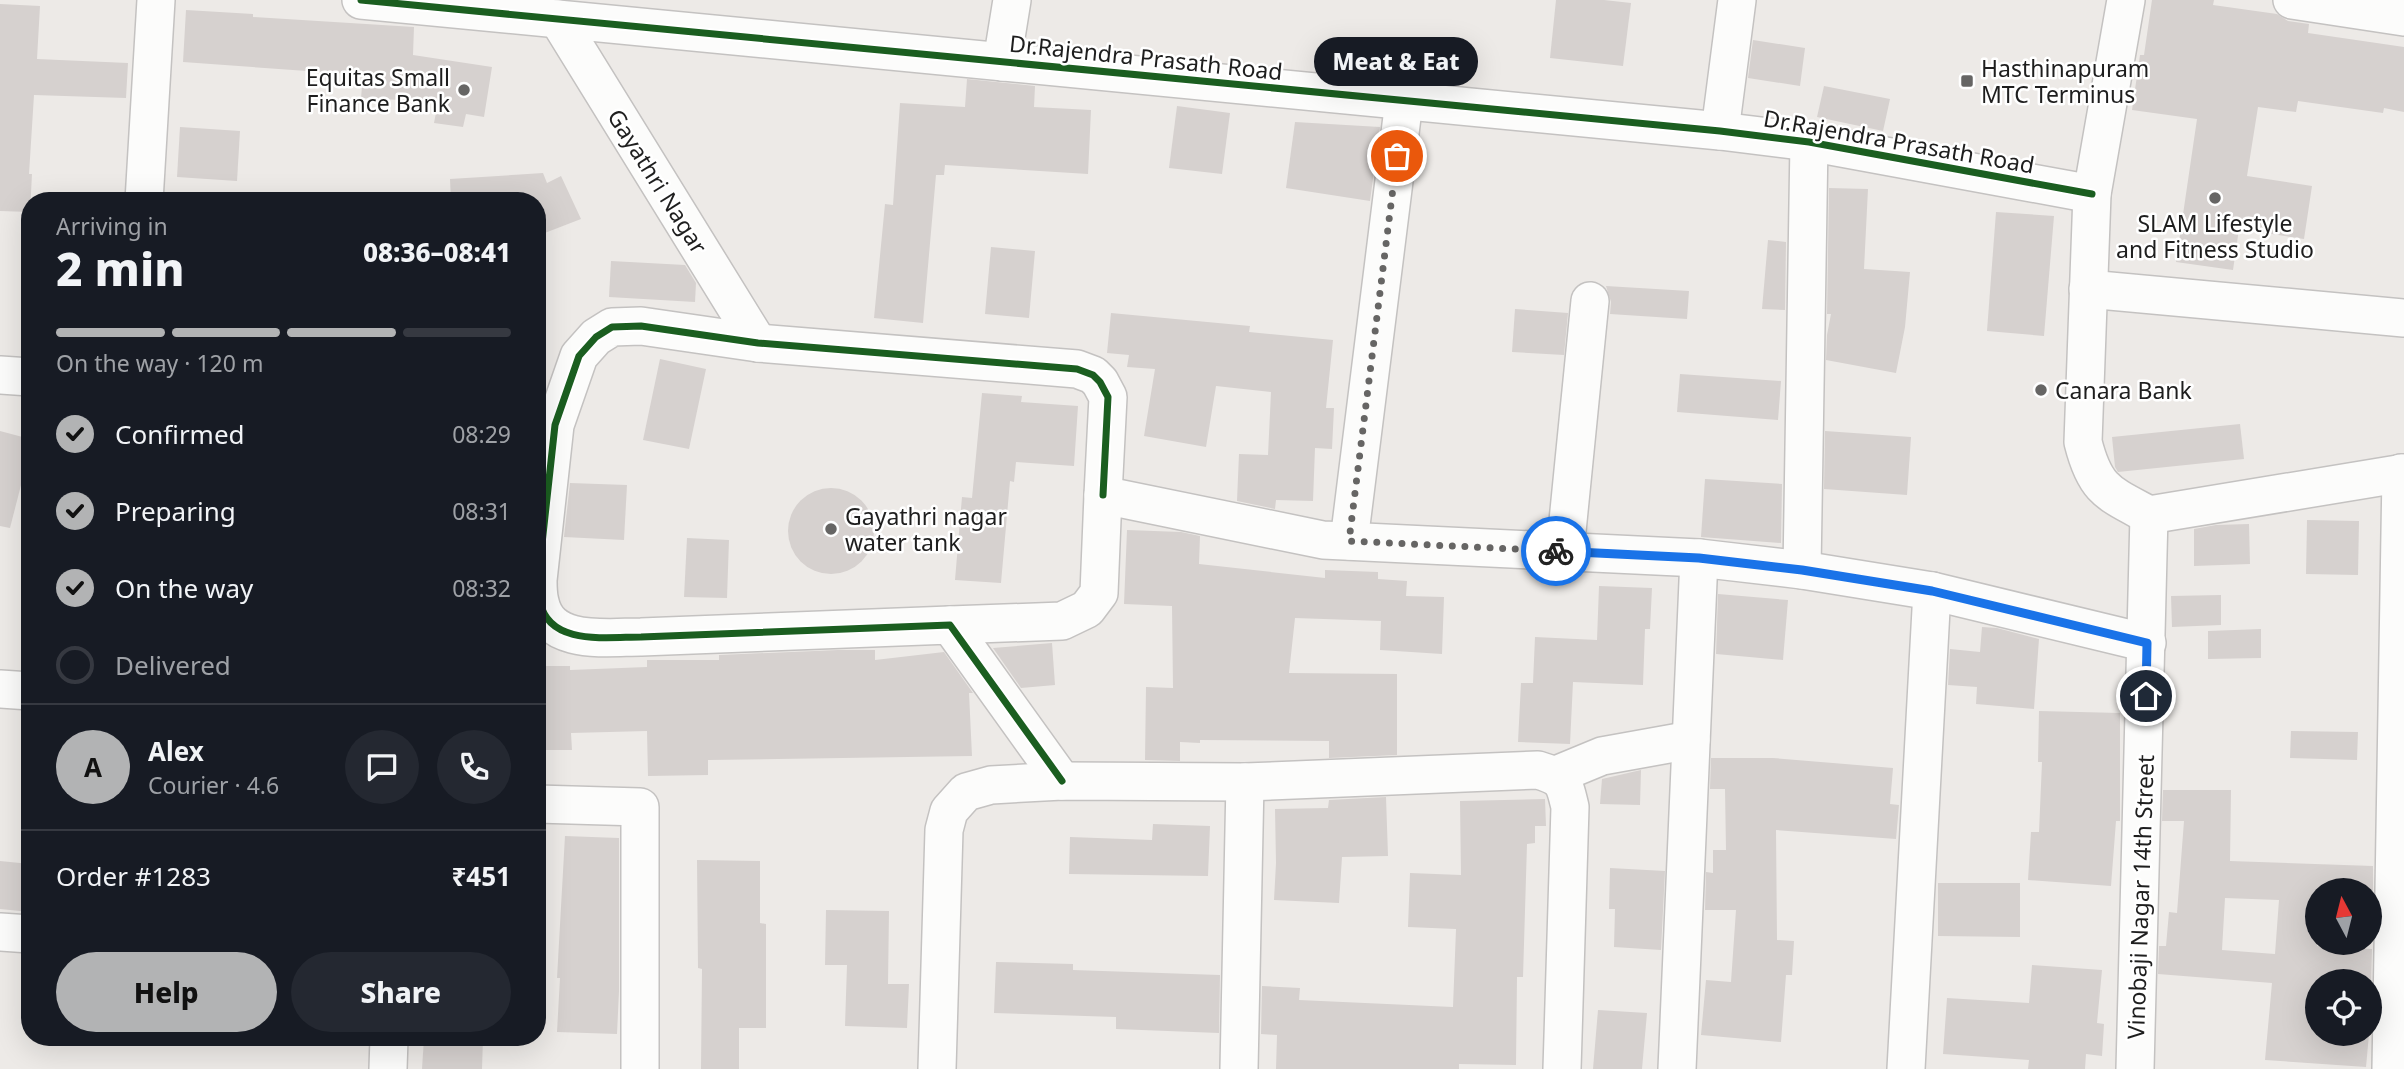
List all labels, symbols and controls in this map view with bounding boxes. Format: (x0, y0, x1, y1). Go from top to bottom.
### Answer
street label: Dr.Rajendra Prasath Road (1008, 27, 1284, 87)
callout: Meat & Eat (1315, 37, 1479, 86)
text: Meat & Eat (1333, 45, 1459, 77)
place label: Hasthinapuram MTC Terminus (1981, 52, 2149, 110)
place label: Equitas Small Finance Bank (306, 61, 451, 119)
marker: Hasthinapuram MTC Terminus (1959, 73, 1975, 89)
marker: Equitas Small Finance Bank (456, 82, 472, 98)
street label: Dr.Rajendra Prasath Road (1761, 101, 2037, 181)
street label: Gayathri Nagar (601, 102, 716, 260)
pin (1367, 126, 1427, 186)
icon: bag (1378, 137, 1416, 175)
marker: SLAM Lifestyle and Fitness Studio (2207, 190, 2223, 206)
place label: SLAM Lifestyle and Fitness Studio (2116, 207, 2314, 265)
text: Arriving in (56, 210, 168, 242)
text: 08:36–08:41 (363, 234, 511, 270)
text: 2 min (56, 237, 185, 299)
text: On the way · 120 m (56, 347, 263, 379)
place label: Canara Bank (2055, 374, 2193, 406)
marker: Canara Bank (2033, 382, 2049, 398)
icon: check (56, 415, 94, 453)
text: Confirmed (115, 416, 245, 452)
text: 08:29 (452, 418, 511, 450)
icon: check (56, 492, 94, 530)
text: Preparing (115, 493, 236, 529)
text: 08:31 (452, 495, 511, 527)
place label: Gayathri nagar water tank (845, 500, 1007, 558)
courier (1521, 516, 1591, 586)
marker: Gayathri nagar water tank (823, 521, 839, 537)
icon: bike (1537, 532, 1575, 570)
icon: check (56, 569, 94, 607)
text: On the way (115, 570, 253, 606)
text: 08:32 (452, 572, 511, 604)
text: Delivered (115, 647, 231, 683)
pin (2116, 666, 2176, 726)
icon: home (2127, 677, 2165, 715)
button: chat (345, 730, 419, 804)
button: phone (437, 730, 511, 804)
text: Alex (148, 733, 204, 769)
text: A (84, 749, 102, 785)
street label: Vinobaji Nagar 14th Street (2119, 754, 2161, 1040)
text: Courier · 4.6 (148, 769, 279, 801)
text: Order #1283 (56, 858, 211, 894)
text: ₹451 (452, 858, 511, 894)
north arrow (2305, 878, 2382, 956)
map controls (2305, 878, 2382, 1046)
button: Help (56, 952, 277, 1032)
button: Share (291, 952, 511, 1032)
button: locate (2305, 969, 2382, 1046)

